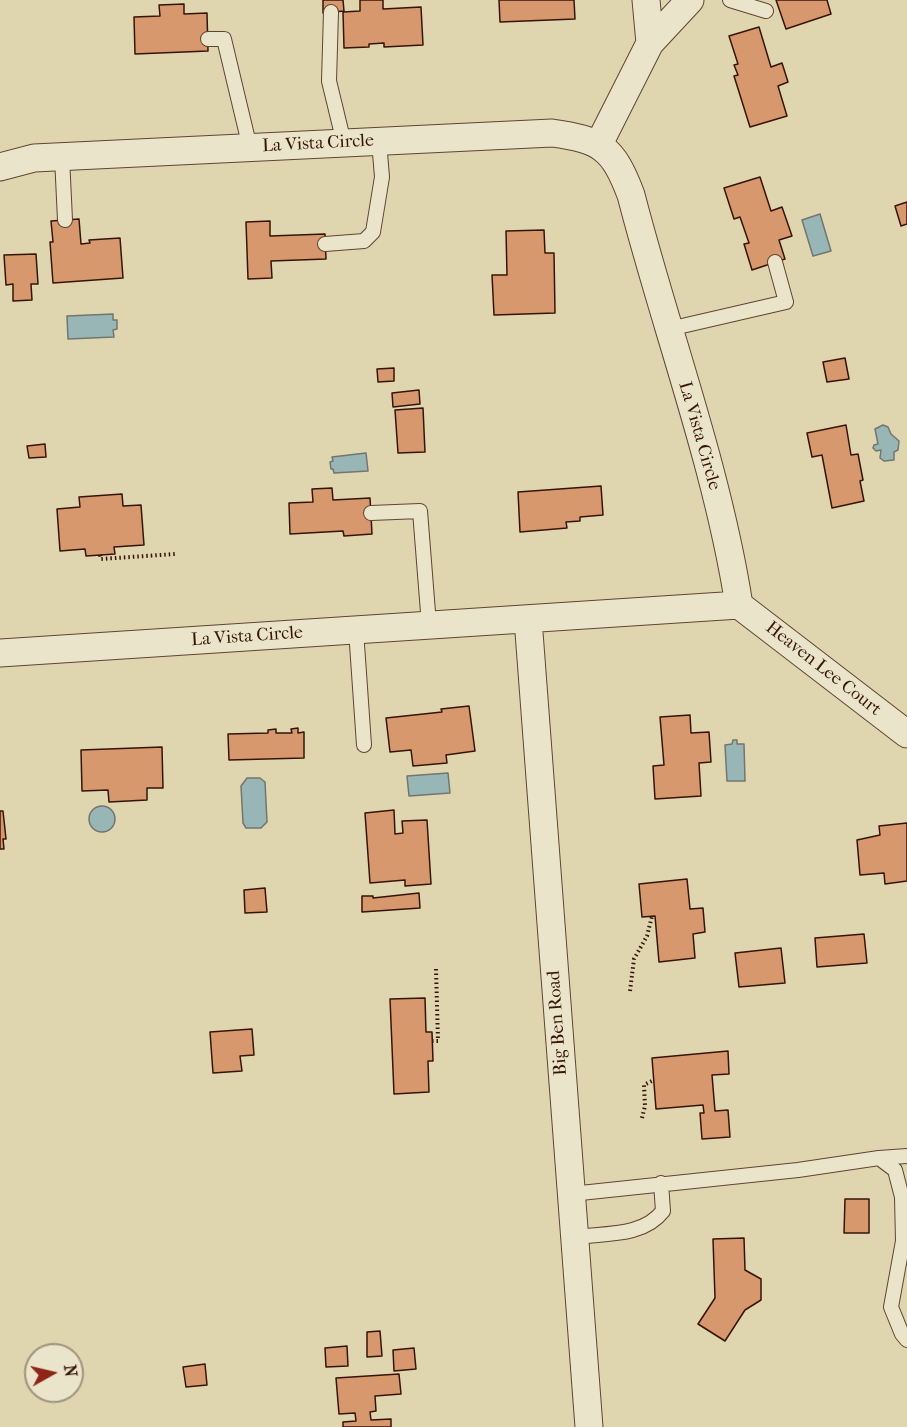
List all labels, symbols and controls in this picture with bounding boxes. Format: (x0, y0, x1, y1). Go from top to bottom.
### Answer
street label: La Vista Circle (262, 130, 374, 158)
street label: La Vista Circle (673, 379, 725, 493)
street label: Heaven Lee Court (761, 617, 885, 721)
street label: La Vista Circle (190, 622, 304, 652)
street label: Big Ben Road (544, 970, 572, 1076)
north arrow (24, 1343, 84, 1403)
text: N (60, 1363, 81, 1378)

